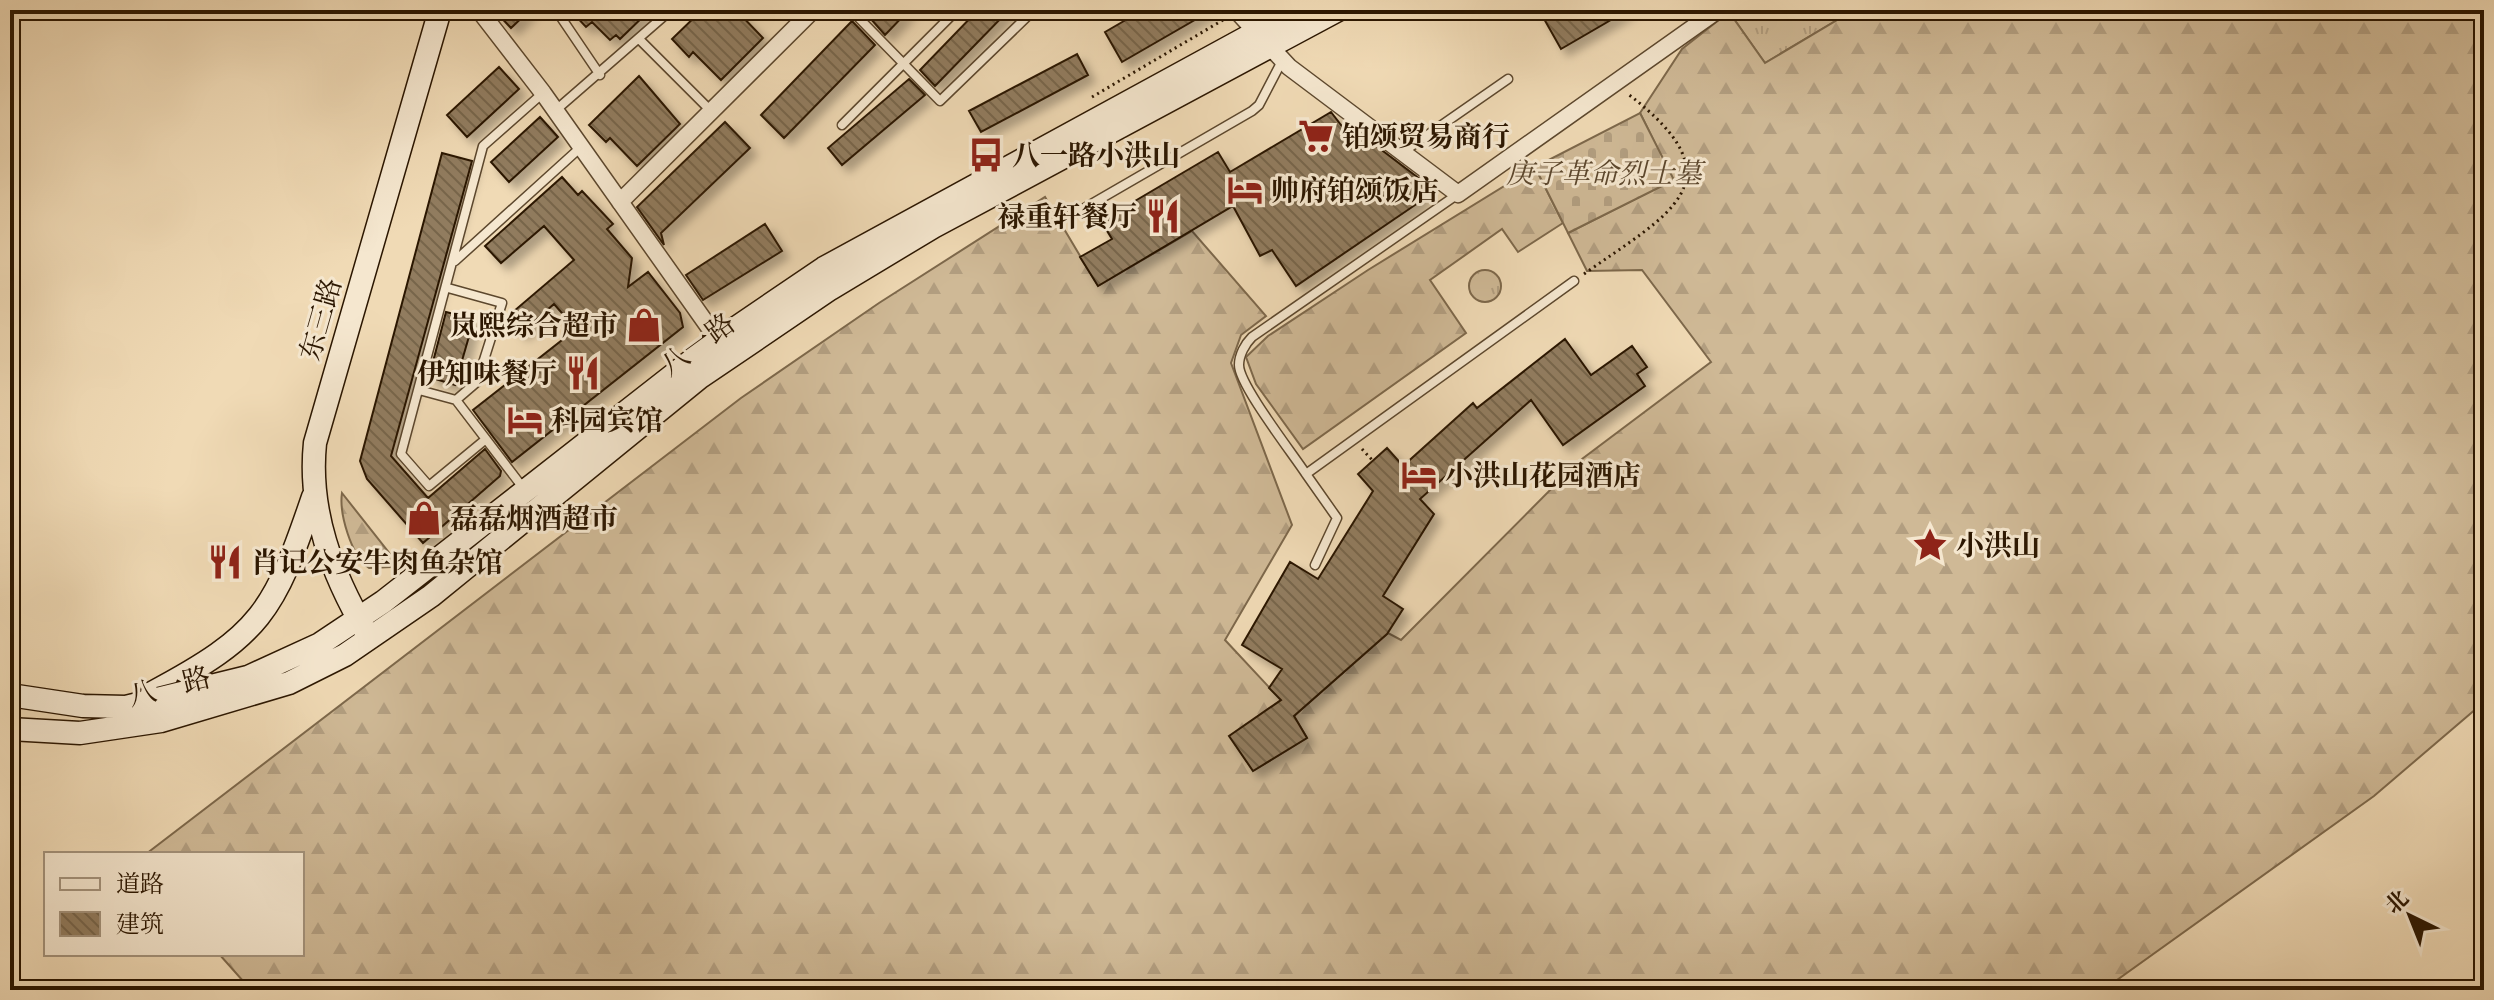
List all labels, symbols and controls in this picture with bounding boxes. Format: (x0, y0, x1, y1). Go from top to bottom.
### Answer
supermarket icon: 铂颂贸易商行 (1297, 117, 1335, 155)
place label: 铂颂贸易商行 (1342, 119, 1510, 159)
bus stop icon: 八一路小洪山 (967, 136, 1005, 174)
place label: 八一路小洪山 (1012, 138, 1180, 178)
park label: 庚子革命烈士墓 (1506, 156, 1706, 196)
hotel icon: 帅府铂颂饭店 (1226, 171, 1264, 209)
place label: 帅府铂颂饭店 (1271, 173, 1439, 213)
restaurant icon: 禄重轩餐厅 (1144, 197, 1182, 235)
place label: 禄重轩餐厅 (997, 199, 1137, 239)
street label: 东三路 (292, 274, 354, 366)
shop icon: 岚熙综合超市 (625, 306, 663, 344)
street label: 八一路 (653, 306, 745, 387)
place label: 岚熙综合超市 (450, 308, 618, 348)
restaurant icon: 伊知味餐厅 (564, 354, 602, 392)
place label: 伊知味餐厅 (417, 356, 557, 396)
hotel icon: 科园宾馆 (506, 401, 544, 439)
place label: 科园宾馆 (551, 403, 663, 443)
hotel icon: 小洪山花园酒店 (1400, 456, 1438, 494)
place label: 小洪山花园酒店 (1445, 458, 1641, 498)
shop icon: 磊磊烟酒超市 (405, 499, 443, 537)
place label: 磊磊烟酒超市 (450, 501, 618, 541)
place icon: 小洪山 (1911, 526, 1949, 564)
place label: 小洪山 (1956, 528, 2040, 568)
restaurant icon: 肖记公安牛肉鱼杂馆 (206, 543, 244, 581)
place label: 肖记公安牛肉鱼杂馆 (251, 545, 503, 585)
street label: 八一路 (124, 659, 215, 718)
legend (44, 852, 304, 956)
text: 道路 (116, 869, 164, 903)
north arrow (2370, 876, 2450, 956)
text: 北 (2379, 884, 2417, 923)
text: 建筑 (116, 909, 164, 943)

